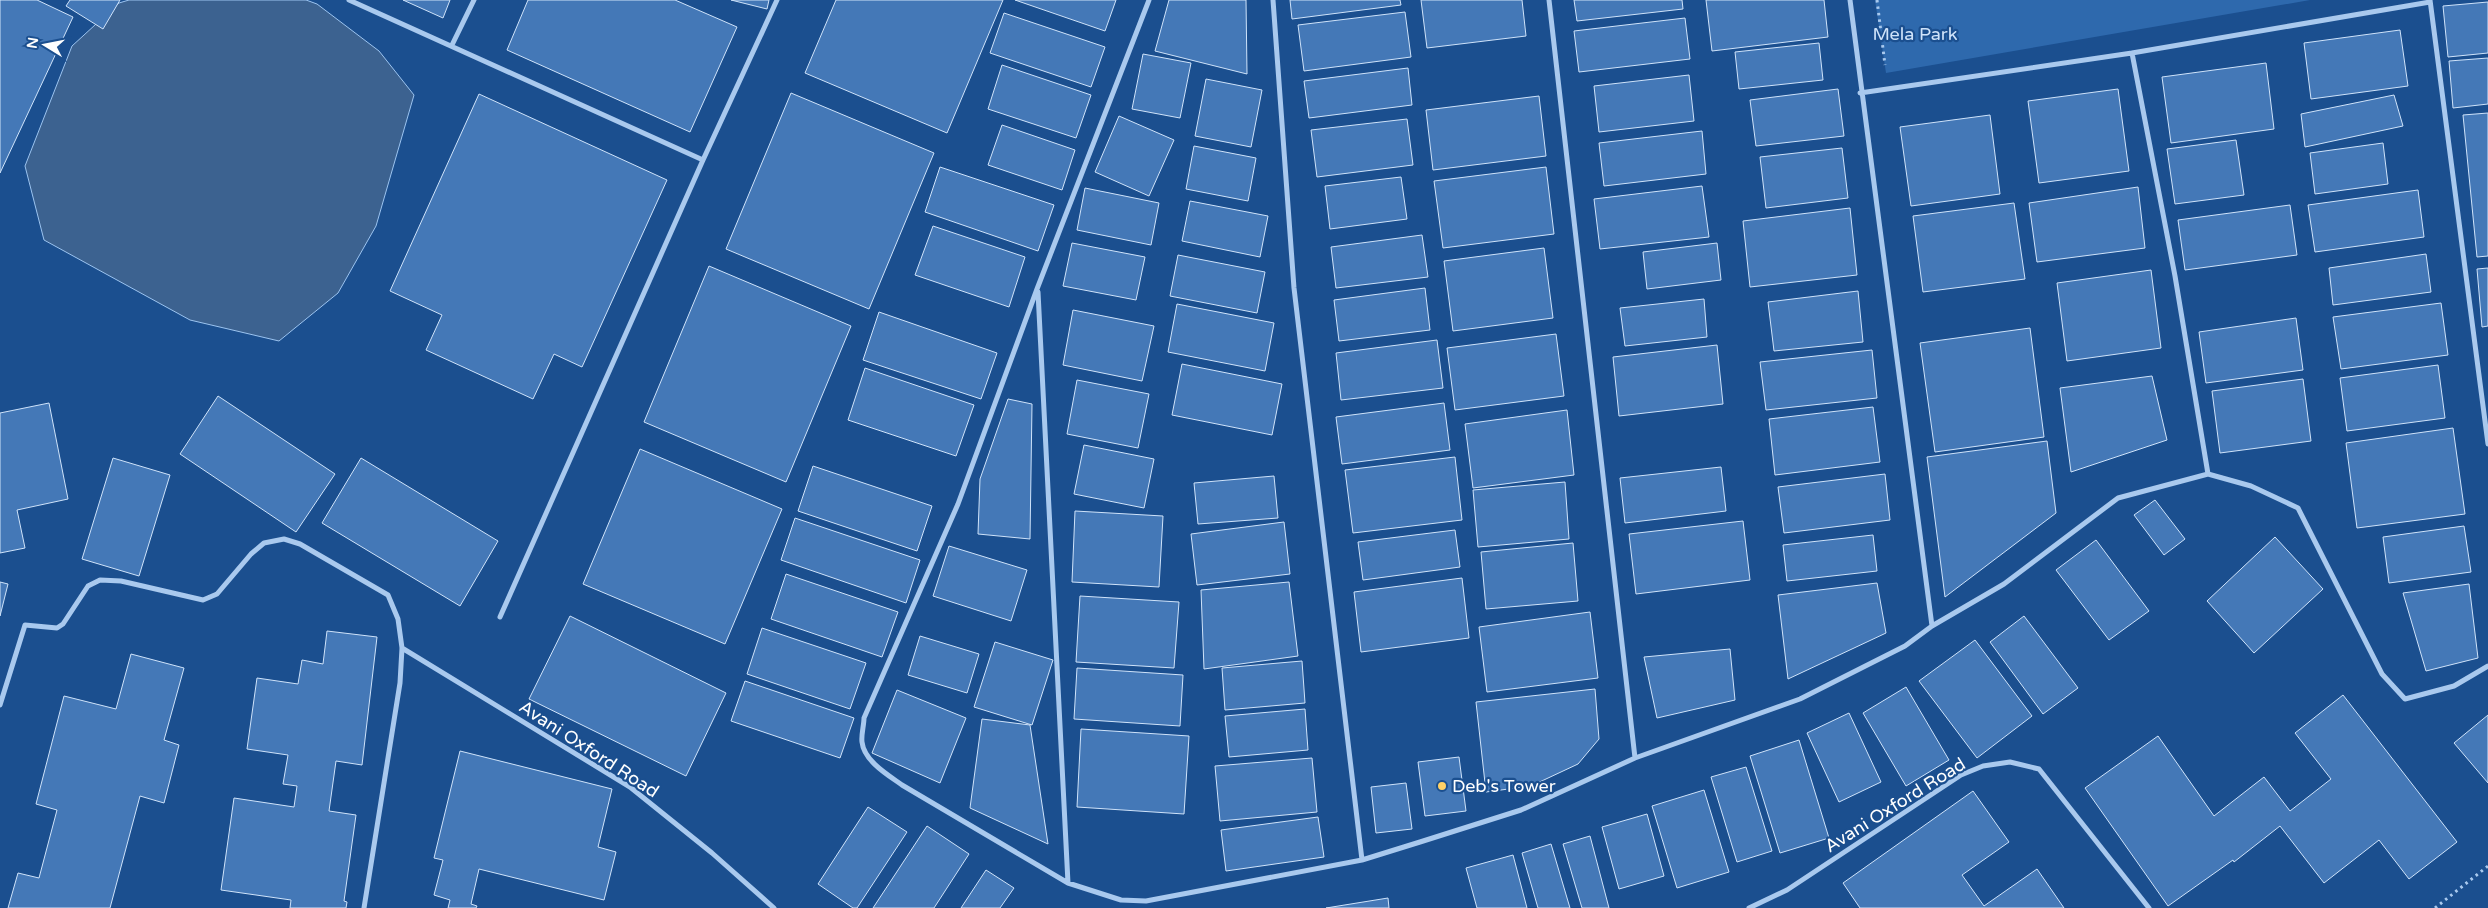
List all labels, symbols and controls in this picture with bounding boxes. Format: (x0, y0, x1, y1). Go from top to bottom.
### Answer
north arrow (20, 20, 70, 70)
park label: Mela Park (1872, 23, 1958, 45)
text: N (23, 36, 42, 50)
street label: Avani Oxford Road (515, 696, 663, 802)
street label: Avani Oxford Road (1820, 753, 1970, 857)
place label: Deb's Tower (1452, 775, 1556, 797)
marker: Deb's Tower (1436, 780, 1448, 792)

